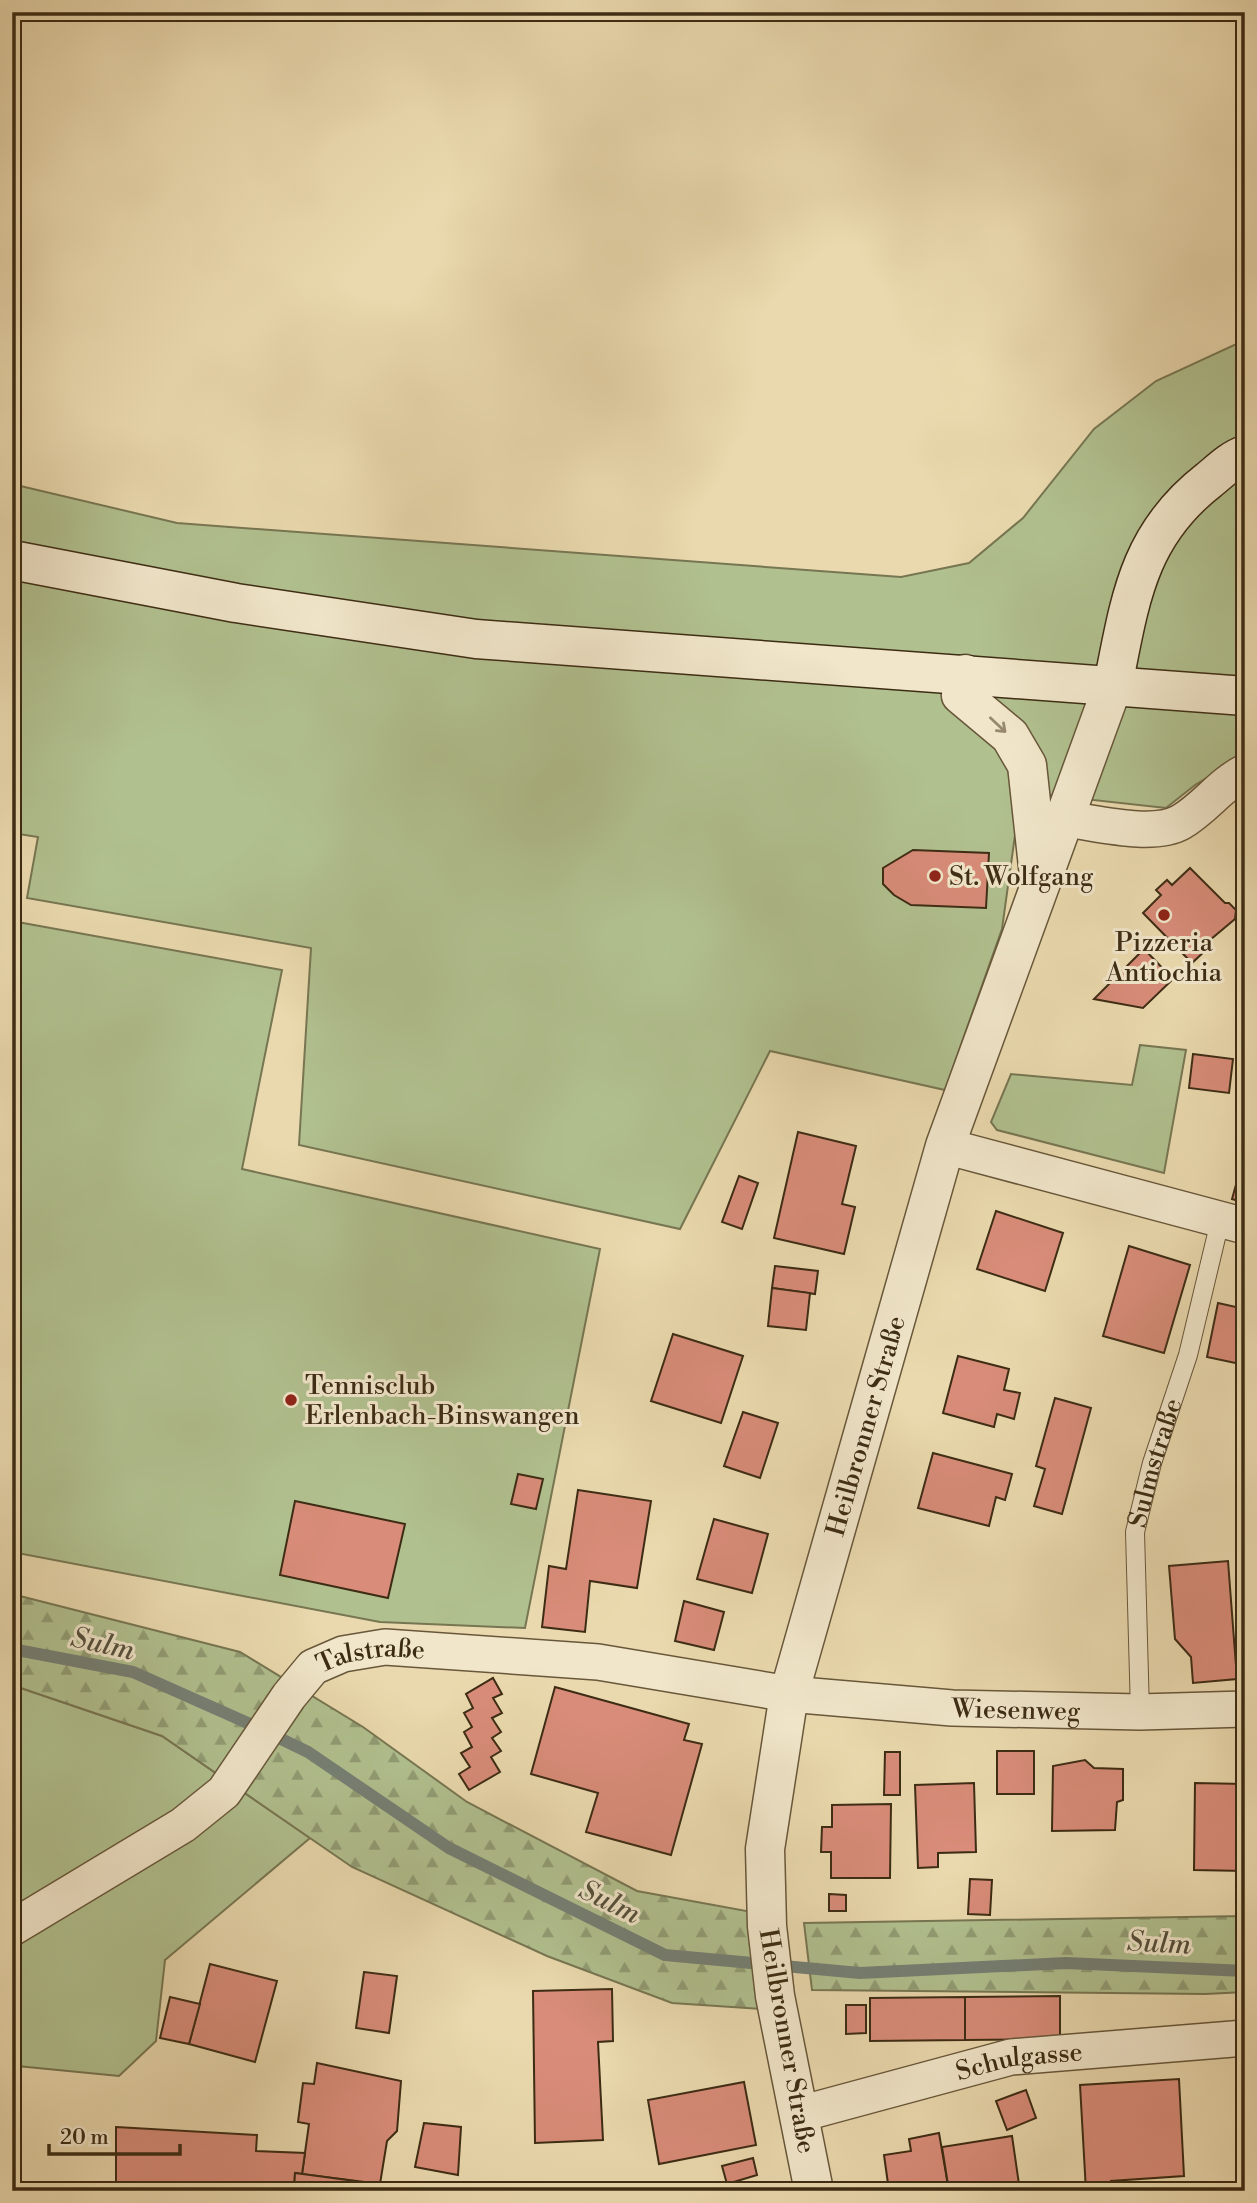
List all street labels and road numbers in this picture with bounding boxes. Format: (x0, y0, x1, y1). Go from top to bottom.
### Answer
street label: Heilbronner Straße (820, 1312, 913, 1540)
street label: Sulmstraße (1122, 1394, 1189, 1531)
street label: Talstraße (312, 1632, 426, 1681)
street label: Wiesenweg (950, 1693, 1081, 1728)
street label: Heilbronner Straße (752, 1926, 823, 2156)
street label: Schulgasse (952, 2036, 1084, 2088)

